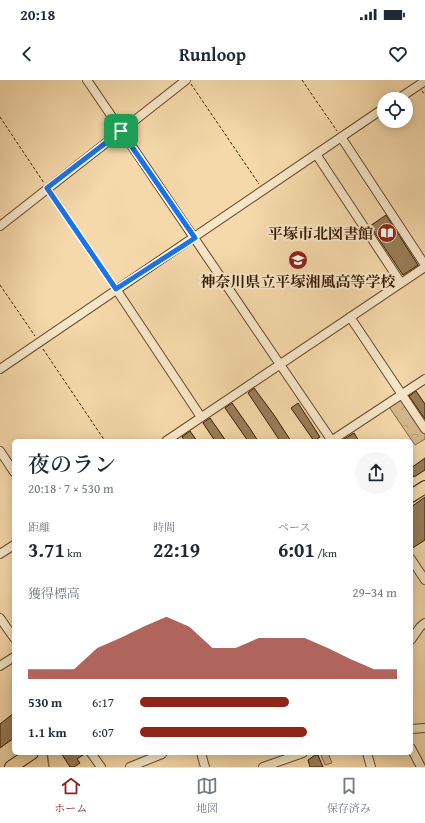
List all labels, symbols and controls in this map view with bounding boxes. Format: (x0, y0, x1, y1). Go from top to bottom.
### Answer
text: 20:18 (20, 4, 55, 25)
text: Runloop (179, 41, 246, 68)
icon: back (16, 43, 38, 65)
icon: heart (387, 43, 409, 65)
map controls (377, 92, 413, 128)
button: locate (377, 92, 413, 128)
pin (104, 114, 138, 148)
icon: arrive (110, 120, 132, 142)
library icon: 平塚市北図書館 (376, 222, 398, 244)
place label: 平塚市北図書館 (268, 223, 373, 244)
school or university icon: 神奈川県立平塚湘風高等学校 (287, 249, 309, 271)
place label: 神奈川県立平塚湘風高等学校 (200, 271, 396, 292)
text: 夜のラン (28, 448, 116, 480)
button: share (355, 452, 397, 494)
text: 20:18 · 7 × 530 m (28, 479, 114, 498)
text: 距離 (28, 519, 50, 535)
text: 時間 (153, 519, 175, 535)
text: ペース (278, 519, 310, 535)
text: 3.71 (28, 535, 65, 564)
text: 22:19 (153, 535, 200, 564)
text: 6:01 (278, 535, 315, 564)
text: km (65, 545, 82, 561)
text: /km (315, 545, 337, 561)
text: 29–34 m (352, 583, 397, 602)
text: 獲得標高 (28, 584, 80, 603)
text: 530 m (28, 693, 62, 712)
text: 6:17 (92, 693, 114, 712)
text: 1.1 km (28, 723, 67, 742)
text: 6:07 (92, 723, 114, 742)
tab: ホーム (54, 775, 87, 816)
tab: 地図 (196, 775, 218, 816)
tab: 保存済み (327, 775, 371, 816)

